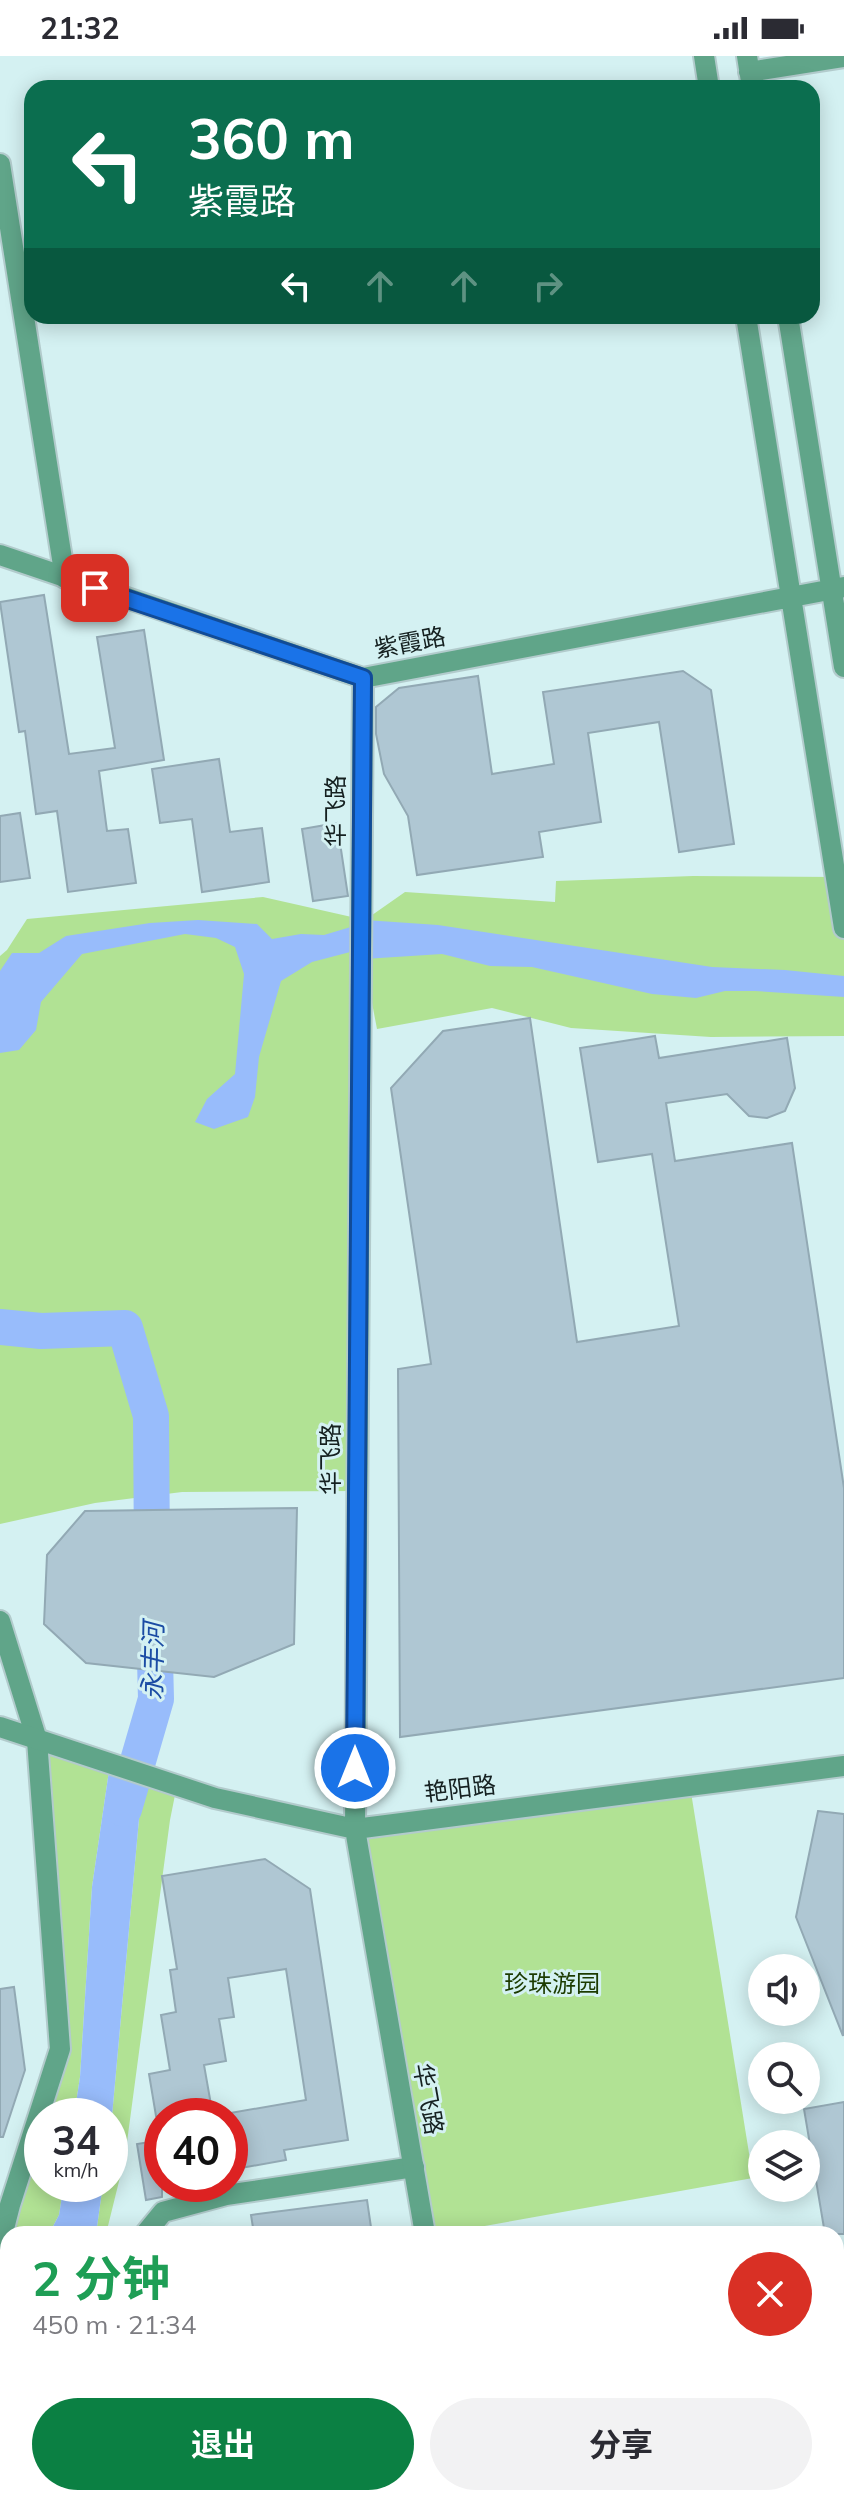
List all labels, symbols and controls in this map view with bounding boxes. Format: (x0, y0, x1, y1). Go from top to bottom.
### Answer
text: 21:32 (40, 9, 119, 47)
text: 360 m (188, 103, 355, 173)
icon: left (56, 112, 160, 216)
text: 紫霞路 (188, 178, 296, 223)
icon: left (274, 264, 318, 308)
icon: ahead (358, 264, 402, 308)
icon: ahead (442, 264, 486, 308)
icon: right (526, 264, 570, 308)
pin (61, 554, 129, 622)
icon: arrive (73, 566, 117, 610)
street label: 紫霞路 (372, 620, 448, 664)
street label: 华飞路 (320, 775, 350, 847)
street label: 华飞路 (315, 1423, 345, 1495)
water label: 永丰河 (135, 1617, 170, 1700)
position arrow (313, 1726, 397, 1810)
street label: 艳阳路 (422, 1769, 497, 1807)
map controls (748, 1954, 820, 2202)
button: sound (748, 1954, 820, 2026)
park label: 珍珠游园 (504, 1968, 600, 1998)
button: search (748, 2042, 820, 2114)
street label: 华飞路 (408, 2061, 450, 2137)
speed limit sign: 40 (144, 2098, 248, 2202)
text: 34 (52, 2115, 100, 2165)
button: layers (748, 2130, 820, 2202)
text: km/h (53, 2157, 99, 2182)
text: 2 分钟 (32, 2248, 170, 2308)
button: close (728, 2252, 812, 2336)
text: 450 m · 21:34 (32, 2308, 196, 2341)
button: 退出 (32, 2398, 414, 2490)
button: 分享 (430, 2398, 812, 2490)

